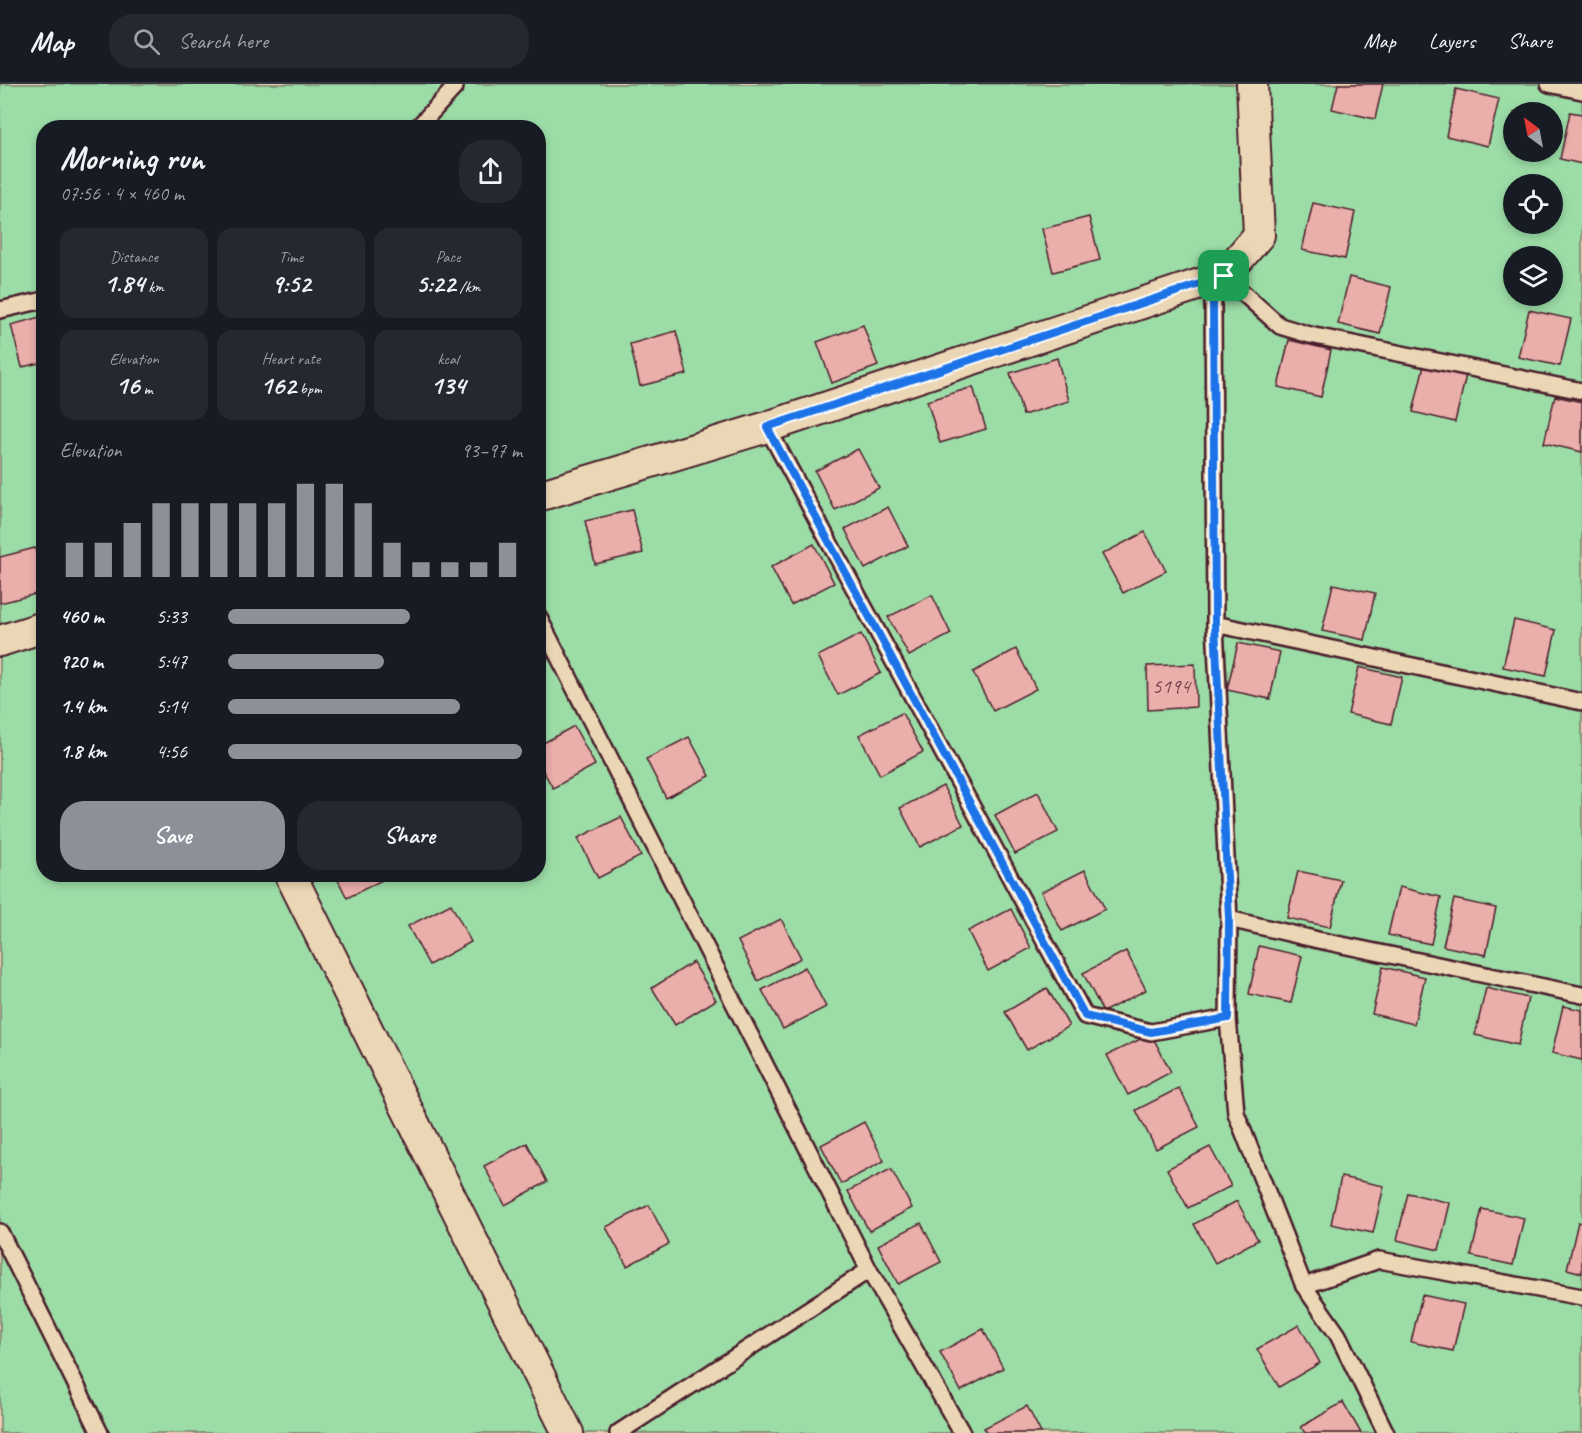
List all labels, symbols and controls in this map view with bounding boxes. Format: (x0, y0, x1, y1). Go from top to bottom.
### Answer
search box (109, 14, 529, 68)
text: Map (30, 24, 73, 59)
icon: search (130, 25, 163, 58)
text: Search here (178, 27, 268, 55)
text: Map (1363, 28, 1396, 54)
text: Layers (1429, 28, 1475, 54)
text: Share (1508, 28, 1552, 54)
north arrow (1503, 102, 1563, 162)
map controls (1503, 102, 1563, 306)
text: Morning run (60, 137, 204, 179)
button: share (459, 140, 522, 203)
button: locate (1503, 174, 1563, 234)
text: 07:56 · 4 × 460 m (60, 181, 184, 206)
button: layers (1503, 246, 1563, 306)
text: Distance (110, 247, 158, 267)
text: Time (279, 247, 303, 267)
text: Pace (436, 247, 460, 267)
pin (1198, 250, 1249, 301)
icon: arrive (1207, 259, 1240, 292)
text: 1.84 (104, 267, 144, 300)
text: 9:52 (271, 267, 311, 300)
text: 5:22 (416, 267, 456, 300)
text: km (144, 277, 164, 297)
text: /km (456, 277, 480, 297)
text: Elevation (109, 349, 159, 369)
text: Heart rate (262, 349, 320, 369)
text: kcal (437, 349, 459, 369)
text: 16 (116, 369, 140, 402)
text: 162 (260, 369, 296, 402)
text: 134 (430, 369, 466, 402)
text: m (140, 379, 152, 399)
text: bpm (296, 379, 322, 399)
text: Elevation (60, 438, 122, 463)
text: 93–97 m (461, 438, 522, 463)
text: 460 m (60, 604, 104, 629)
text: 5:33 (156, 604, 187, 629)
text: 920 m (60, 649, 103, 674)
text: 5:47 (156, 649, 187, 674)
house number: 5194 (1152, 673, 1192, 699)
text: 1.4 km (60, 694, 107, 719)
text: 5:14 (156, 694, 187, 719)
text: 1.8 km (60, 739, 107, 764)
text: 4:56 (156, 739, 187, 764)
button: Save (60, 801, 285, 870)
button: Share (297, 801, 522, 870)

